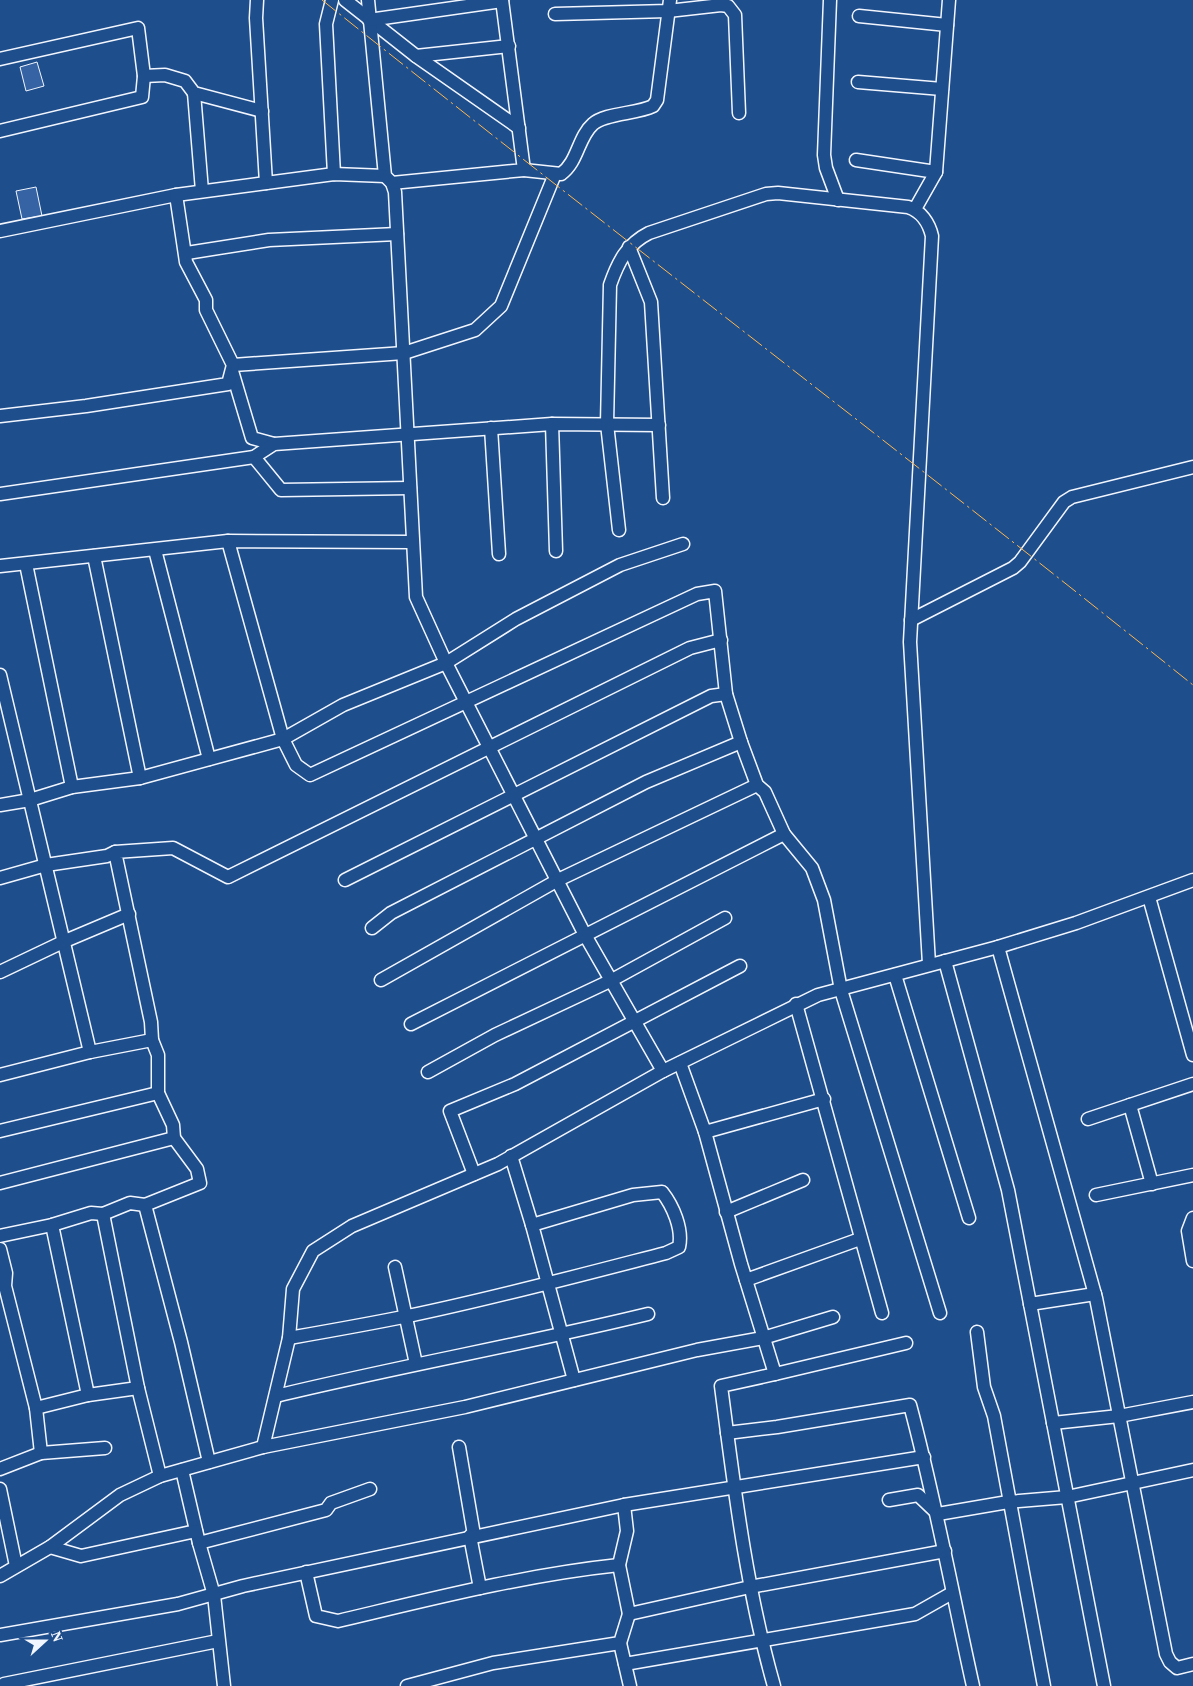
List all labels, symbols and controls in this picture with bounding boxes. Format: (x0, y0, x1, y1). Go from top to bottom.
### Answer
north arrow (20, 1616, 70, 1666)
text: N (46, 1628, 68, 1645)

